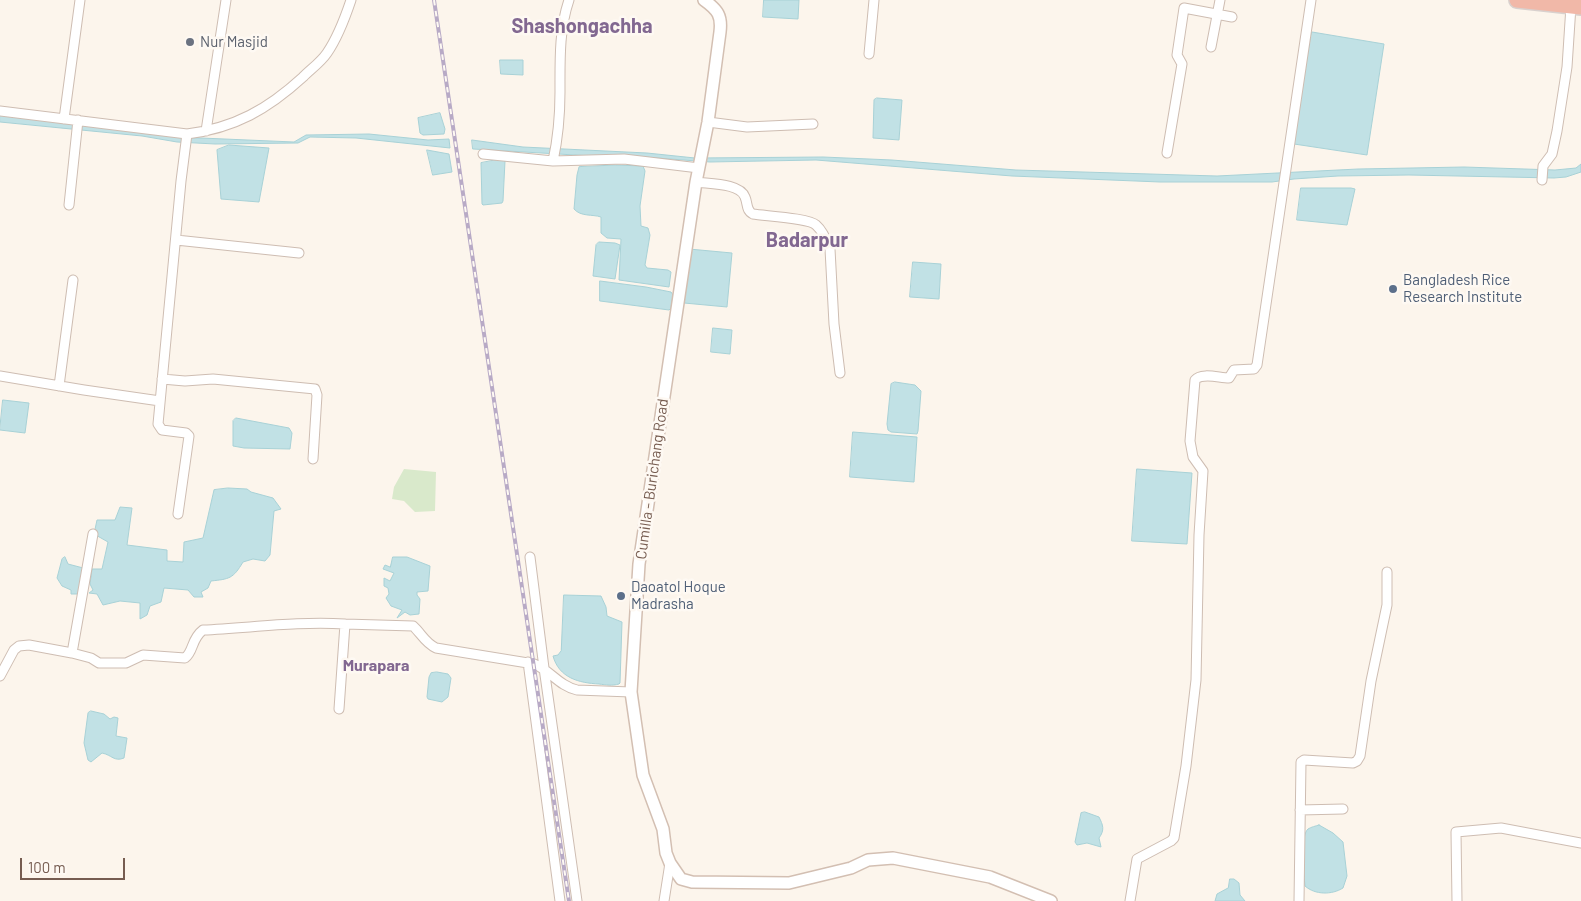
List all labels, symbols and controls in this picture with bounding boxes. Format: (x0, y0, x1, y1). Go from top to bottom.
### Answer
district label: Shashongachha (511, 14, 653, 38)
place label: Nur Masjid (200, 33, 268, 51)
marker: Nur Masjid (184, 36, 196, 48)
district label: Badarpur (766, 228, 848, 252)
place label: Bangladesh Rice Research Institute (1403, 271, 1522, 306)
marker: Bangladesh Rice Research Institute (1387, 283, 1399, 295)
street label: Cumilla - Burichang Road (632, 397, 672, 561)
place label: Daoatol Hoque Madrasha (631, 578, 726, 613)
marker: Daoatol Hoque Madrasha (615, 590, 627, 602)
district label: Murapara (343, 656, 409, 676)
scale bar (22, 848, 128, 880)
text: 100 m (28, 858, 66, 876)

